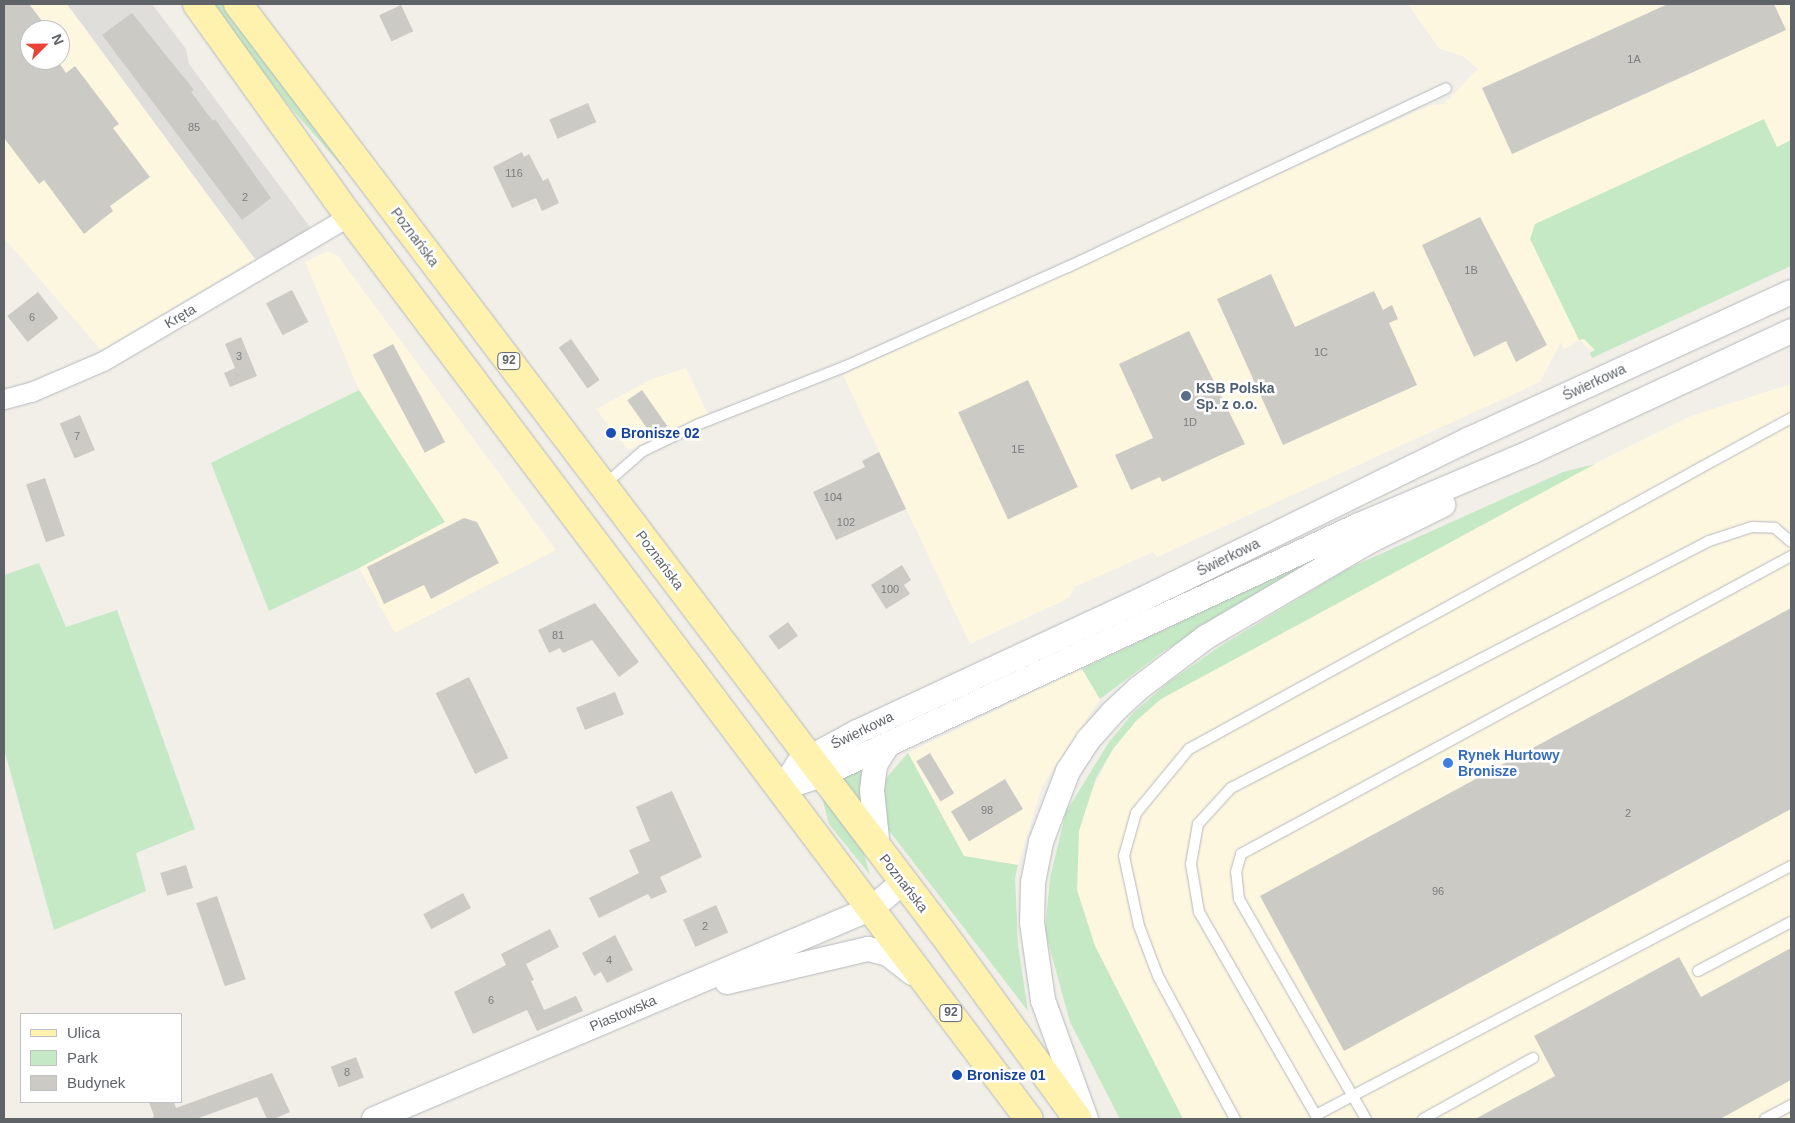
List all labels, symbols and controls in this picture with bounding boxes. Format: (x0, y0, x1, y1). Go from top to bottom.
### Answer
north arrow (20, 20, 70, 70)
text: N (49, 32, 67, 47)
house number: 1A (1627, 52, 1641, 66)
house number: 85 (188, 120, 200, 134)
house number: 116 (505, 166, 523, 180)
house number: 2 (242, 190, 248, 204)
street label: Poznańska (387, 204, 443, 270)
house number: 1B (1464, 263, 1478, 277)
street label: Kręta (161, 300, 199, 332)
house number: 6 (29, 310, 35, 324)
house number: 1C (1314, 345, 1328, 359)
house number: 3 (236, 349, 242, 363)
road number: 92 (496, 352, 522, 371)
street label: Świerkowa (1560, 360, 1628, 404)
place label: KSB Polska Sp. z o.o. (1196, 380, 1275, 412)
marker: KSB Polska Sp. z o.o. (1180, 390, 1192, 402)
house number: 1D (1183, 415, 1197, 429)
place label: Bronisze 02 (621, 425, 700, 441)
marker: Bronisze 02 (605, 427, 617, 439)
house number: 7 (74, 429, 80, 443)
house number: 1E (1011, 442, 1025, 456)
house number: 104 (824, 490, 842, 504)
house number: 102 (837, 515, 855, 529)
street label: Poznańska (632, 527, 688, 593)
street label: Świerkowa (1194, 535, 1262, 579)
house number: 100 (881, 582, 899, 596)
house number: 81 (552, 628, 564, 642)
street label: Świerkowa (828, 708, 896, 752)
place label: Rynek Hurtowy Bronisze (1458, 747, 1560, 780)
marker: Rynek Hurtowy Bronisze (1442, 757, 1454, 769)
house number: 98 (981, 803, 993, 817)
house number: 2 (1625, 806, 1631, 820)
street label: Poznańska (876, 851, 932, 915)
house number: 96 (1432, 884, 1444, 898)
house number: 2 (702, 919, 708, 933)
house number: 4 (606, 953, 612, 967)
street label: Piastowska (587, 991, 659, 1035)
house number: 6 (488, 993, 494, 1007)
road number: 92 (938, 1004, 964, 1022)
legend (20, 1013, 182, 1103)
text: Ulica (67, 1024, 100, 1041)
text: Park (67, 1049, 98, 1066)
house number: 8 (344, 1065, 350, 1079)
place label: Bronisze 01 (967, 1067, 1046, 1083)
marker: Bronisze 01 (951, 1069, 963, 1081)
text: Budynek (67, 1074, 125, 1091)

